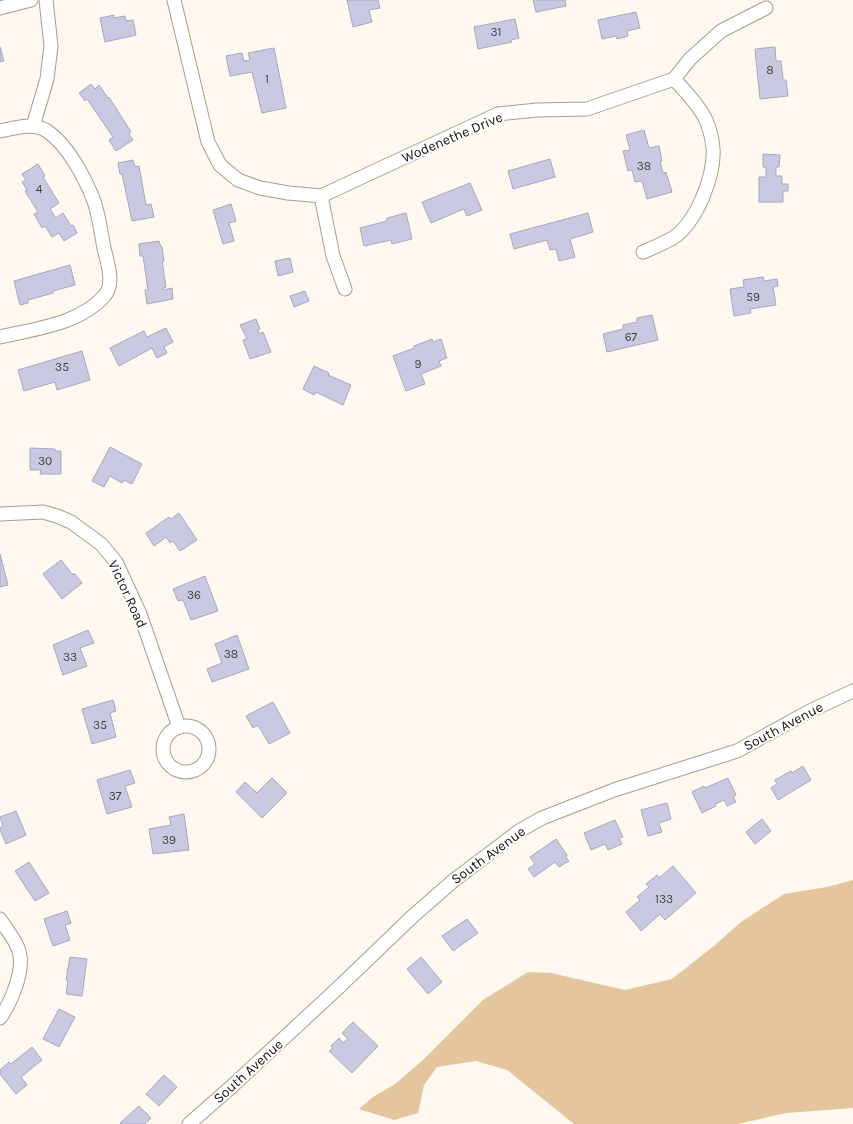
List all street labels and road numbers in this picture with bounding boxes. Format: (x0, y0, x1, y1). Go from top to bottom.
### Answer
street label: Wodenethe Drive (399, 109, 505, 166)
street label: Victor Road (104, 558, 151, 631)
street label: South Avenue (741, 698, 826, 755)
street label: South Avenue (448, 823, 529, 888)
street label: South Avenue (210, 1036, 287, 1107)

